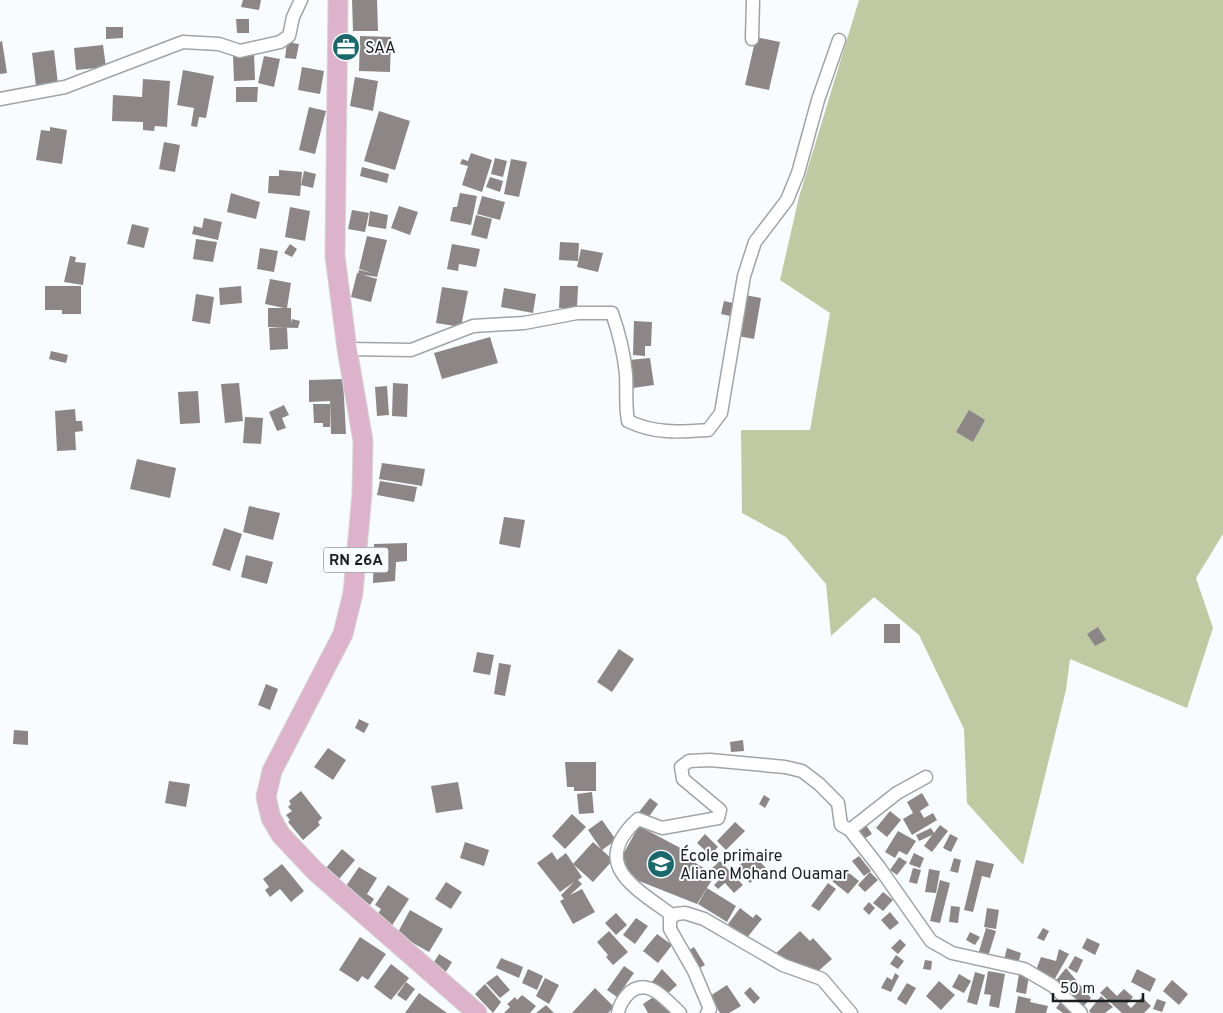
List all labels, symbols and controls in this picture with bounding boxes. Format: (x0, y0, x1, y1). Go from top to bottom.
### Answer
office icon: SAA (331, 32, 361, 62)
place label: SAA (365, 39, 396, 59)
road number: RN 26A (324, 548, 388, 572)
place label: École primaire Aliane Mohand Ouamar (680, 845, 849, 885)
school or university icon: École primaire Aliane Mohand Ouamar (646, 849, 676, 879)
scale bar (1053, 970, 1143, 1002)
text: 50 m (1060, 980, 1095, 999)

